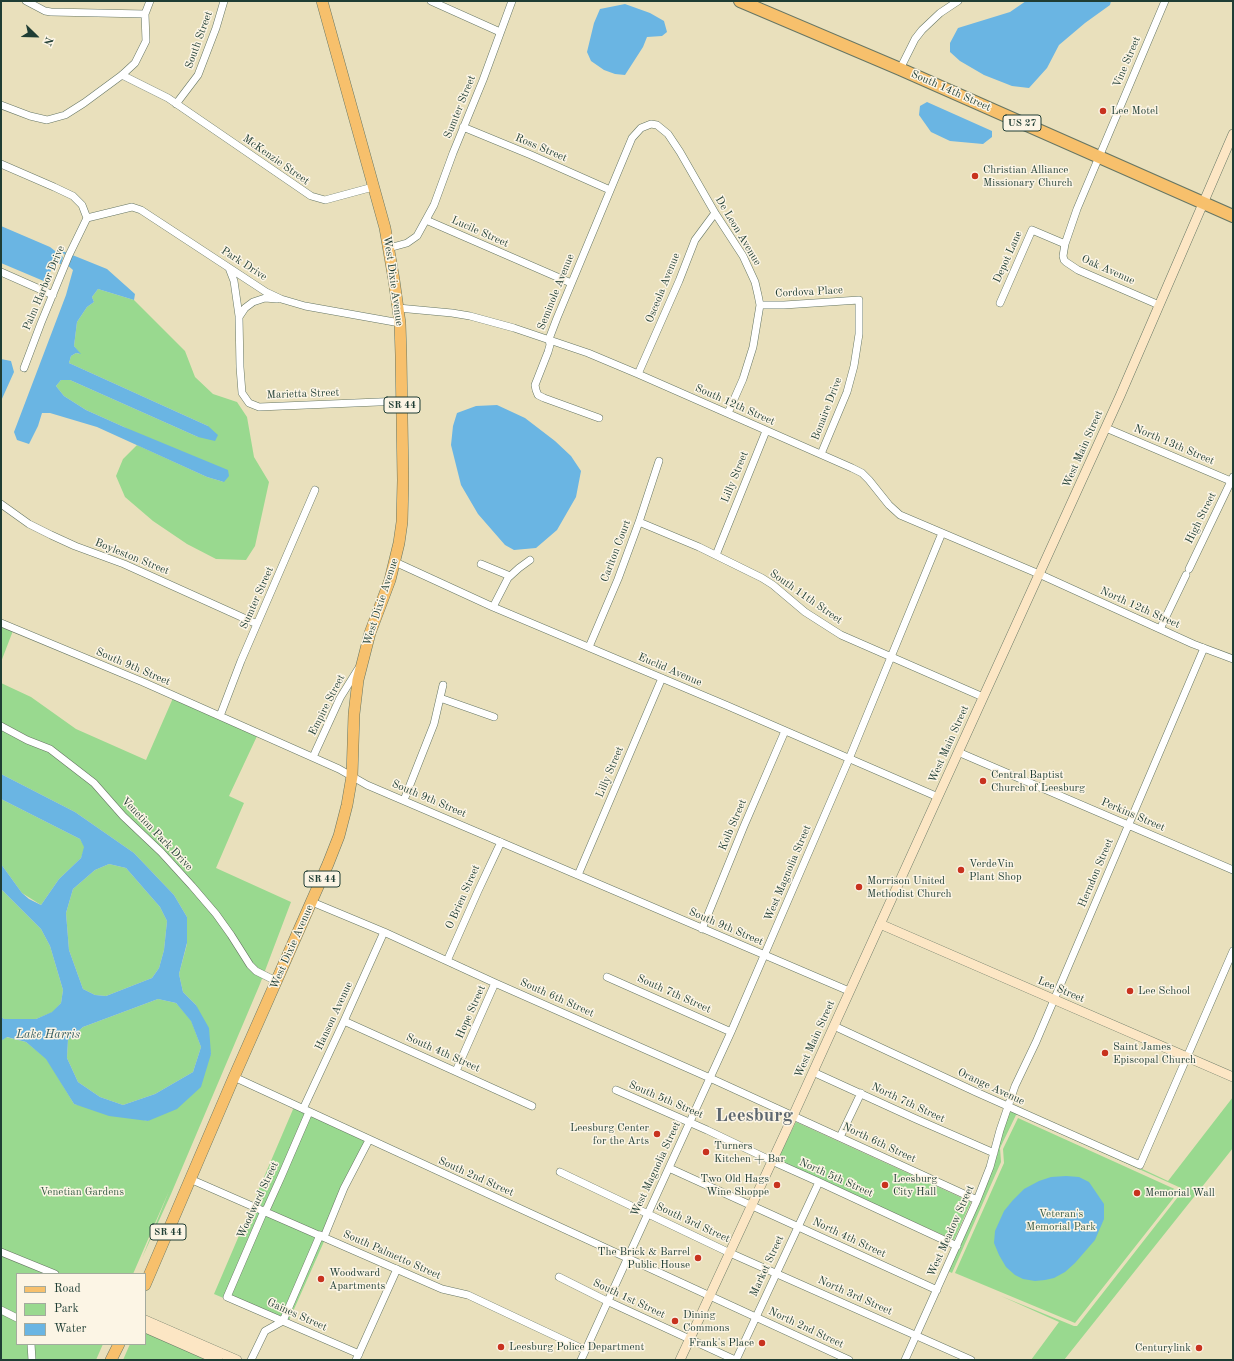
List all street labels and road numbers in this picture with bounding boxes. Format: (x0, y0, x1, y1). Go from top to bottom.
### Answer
street label: South Street (183, 9, 215, 71)
street label: Vine Street (1110, 34, 1144, 90)
street label: South 14th Street (909, 68, 993, 114)
street label: Sumter Street (441, 73, 479, 141)
road number: US 27 (1003, 115, 1041, 131)
street label: Ross Street (513, 131, 569, 165)
street label: McKenzie Street (240, 132, 312, 188)
street label: De Leon Avenue (712, 194, 764, 268)
street label: Lucile Street (449, 214, 511, 250)
street label: Depot Lane (991, 229, 1025, 285)
street label: West Dixie Avenue (380, 235, 406, 327)
street label: Palm Harbor Drive (20, 244, 68, 332)
street label: Park Drive (219, 244, 269, 284)
street label: Osceola Avenue (643, 251, 683, 325)
street label: Seminole Avenue (535, 252, 577, 332)
street label: Oak Avenue (1079, 252, 1137, 288)
street label: Cordova Place (775, 284, 843, 300)
street label: Bonaire Drive (809, 376, 845, 442)
street label: South 12th Street (693, 382, 777, 428)
street label: Marietta Street (267, 386, 339, 402)
road number: SR 44 (384, 397, 420, 413)
street label: West Main Street (1060, 408, 1106, 490)
street label: North 13th Street (1132, 422, 1216, 468)
street label: Lilly Street (719, 449, 751, 505)
street label: High Street (1183, 490, 1219, 546)
street label: Carlton Court (598, 518, 634, 584)
street label: Boyleston Street (93, 536, 171, 578)
street label: West Dixie Avenue (361, 557, 401, 647)
street label: Sumter Street (237, 565, 277, 631)
street label: South 11th Street (767, 567, 845, 627)
street label: North 12th Street (1098, 584, 1182, 632)
street label: South 9th Street (94, 645, 172, 689)
street label: Euclid Avenue (636, 651, 704, 689)
street label: Empire Street (306, 672, 348, 738)
street label: West Main Street (926, 703, 972, 785)
street label: Lilly Street (593, 744, 627, 800)
street label: South 9th Street (390, 777, 468, 821)
street label: Venetion Park Drive (119, 795, 195, 873)
street label: Perkins Street (1099, 796, 1167, 834)
street label: Kolb Street (716, 797, 750, 853)
street label: West Magnolia Street (762, 823, 814, 923)
street label: Herndon Street (1076, 837, 1116, 909)
street label: O Brien Street (443, 863, 483, 931)
road number: SR 44 (304, 871, 340, 887)
street label: West Dixie Avenue (268, 903, 316, 991)
street label: South 9th Street (687, 905, 765, 949)
street label: South 7th Street (635, 972, 713, 1016)
street label: Lee Street (1036, 974, 1086, 1006)
street label: South 6th Street (518, 976, 596, 1020)
street label: Hanson Avenue (312, 980, 356, 1052)
street label: Hope Street (453, 983, 489, 1041)
street label: West Main Street (792, 998, 838, 1080)
street label: South 4th Street (404, 1031, 482, 1075)
street label: Orange Avenue (955, 1066, 1027, 1108)
street label: South 5th Street (627, 1078, 705, 1122)
street label: North 7th Street (869, 1080, 947, 1126)
street label: West Magnolia Street (628, 1120, 684, 1218)
street label: North 6th Street (840, 1120, 918, 1166)
street label: South 2nd Street (436, 1154, 516, 1200)
street label: North 5th Street (797, 1156, 875, 1200)
street label: Woodward Street (234, 1159, 282, 1241)
street label: West Meadow Street (925, 1183, 977, 1279)
street label: South 3rd Street (654, 1200, 732, 1246)
street label: North 4th Street (810, 1215, 888, 1261)
road number: SR 44 (150, 1224, 186, 1240)
street label: South Palmetto Street (341, 1227, 443, 1283)
street label: Market Street (747, 1233, 787, 1299)
street label: North 3rd Street (816, 1274, 894, 1318)
street label: South 1st Street (591, 1276, 667, 1322)
street label: Gaines Street (265, 1296, 329, 1334)
street label: North 2nd Street (766, 1305, 846, 1351)

